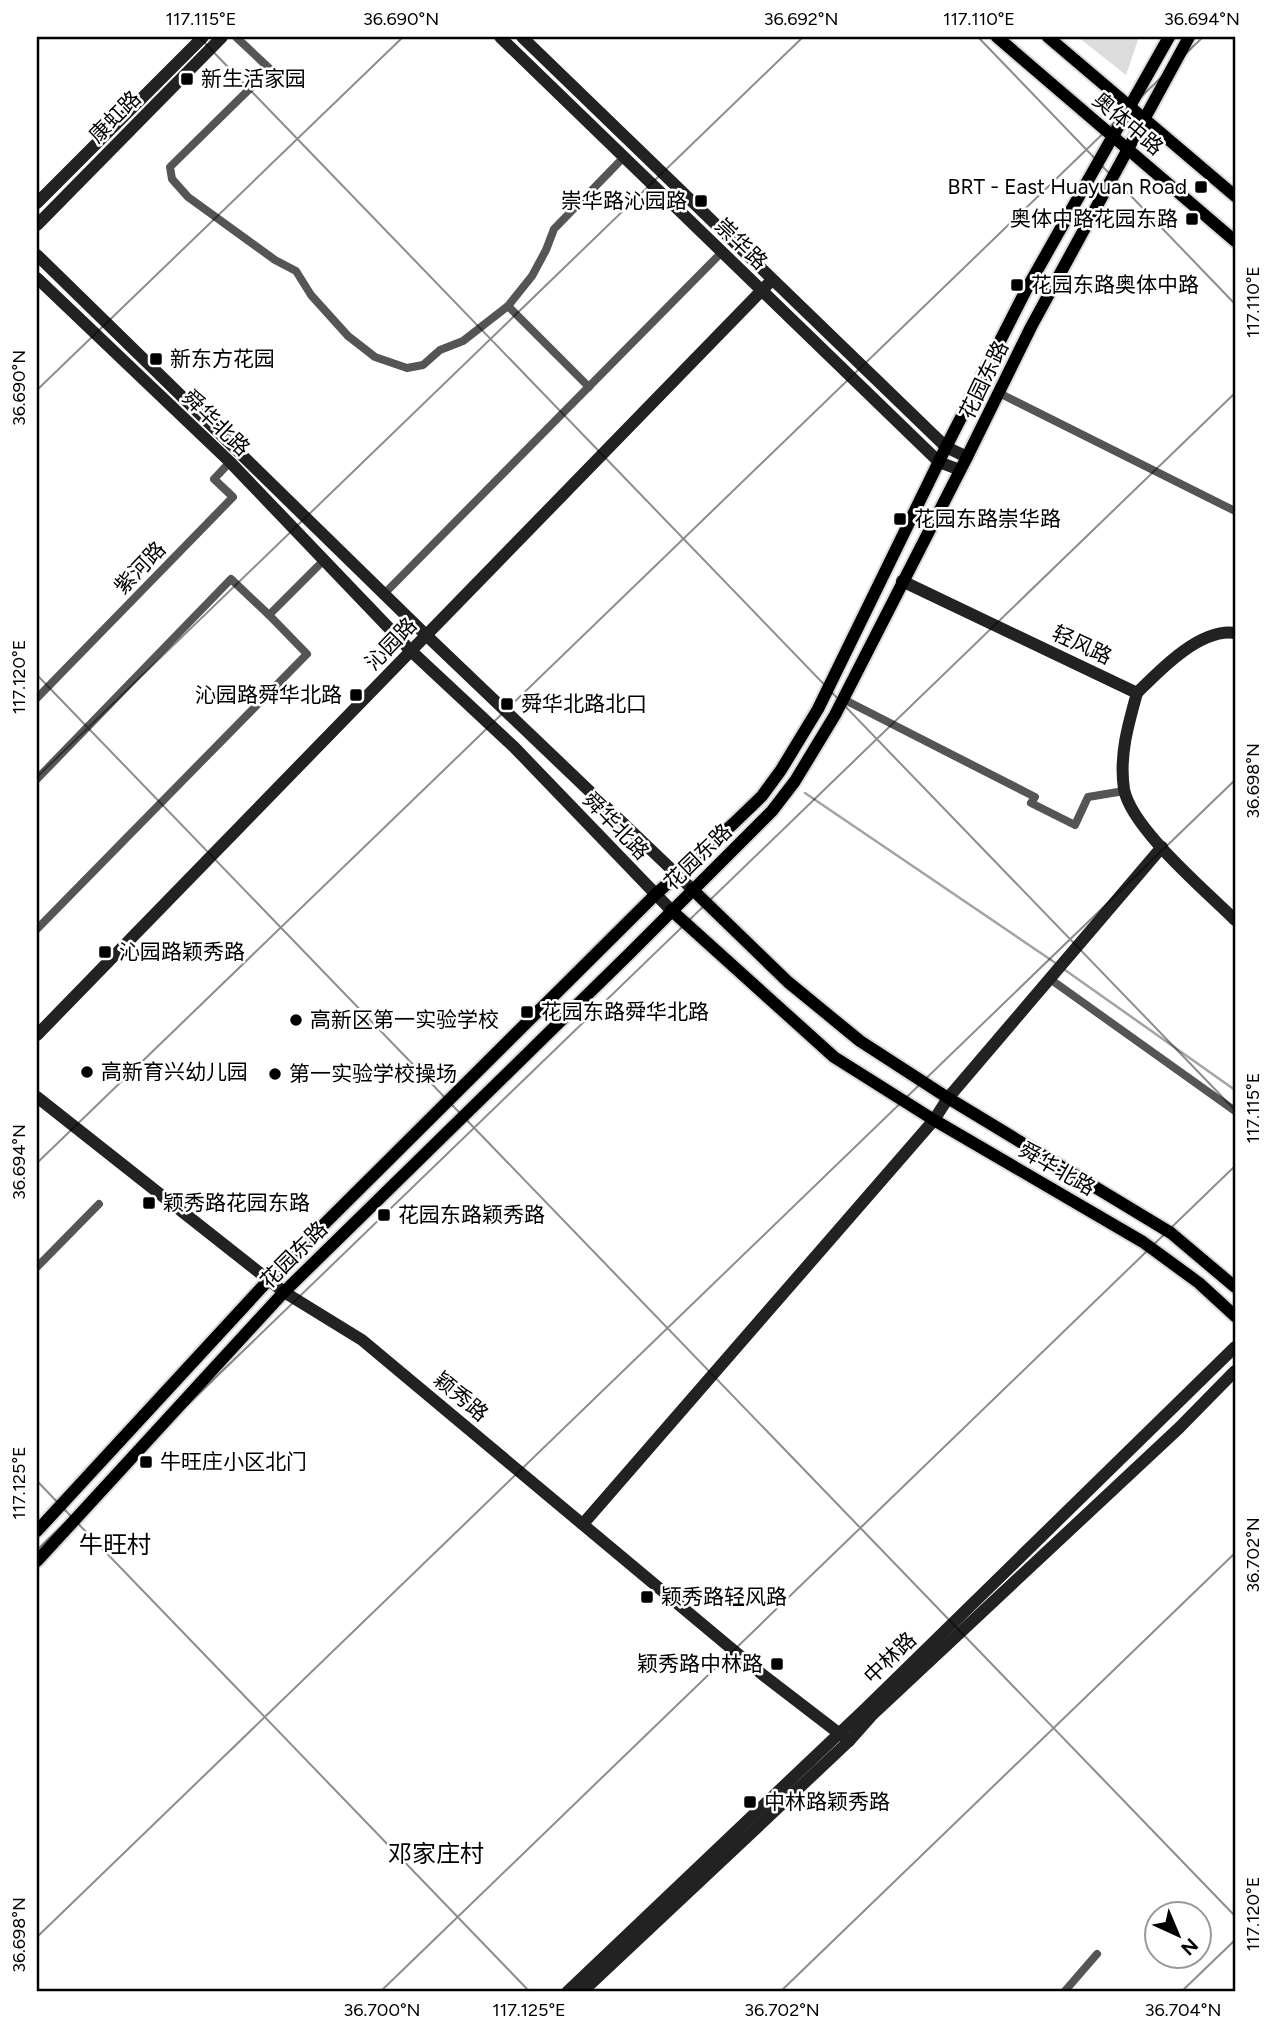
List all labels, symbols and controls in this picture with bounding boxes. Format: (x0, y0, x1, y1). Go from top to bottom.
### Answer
text: 117.115°E (166, 8, 236, 30)
text: 36.690°N (363, 8, 439, 30)
text: 36.692°N (764, 8, 838, 30)
text: 117.110°E (943, 8, 1015, 30)
text: 36.694°N (1164, 8, 1240, 30)
place label: 新生活家园 (201, 66, 306, 91)
marker: 新生活家园 (179, 71, 195, 87)
street label: 康虹路 (84, 86, 146, 148)
street label: 奥体中路 (1088, 87, 1169, 160)
place label: BRT - East Huayuan Road (948, 174, 1187, 199)
marker: BRT - East Huayuan Road (1193, 179, 1209, 195)
place label: 崇华路沁园路 (561, 188, 687, 213)
marker: 崇华路沁园路 (693, 193, 709, 209)
place label: 奥体中路花园东路 (1010, 206, 1178, 231)
marker: 奥体中路花园东路 (1184, 211, 1200, 227)
street label: 崇华路 (710, 213, 773, 275)
text: 117.110°E (1242, 266, 1264, 338)
place label: 花园东路奥体中路 (1031, 272, 1199, 297)
marker: 花园东路奥体中路 (1009, 277, 1025, 293)
street label: 花园东路 (954, 337, 1013, 423)
place label: 新东方花园 (170, 346, 275, 371)
text: 36.690°N (8, 350, 30, 426)
marker: 新东方花园 (148, 351, 164, 367)
street label: 舜华北路 (177, 384, 255, 461)
place label: 花园东路崇华路 (914, 506, 1061, 531)
marker: 花园东路崇华路 (892, 511, 908, 527)
street label: 紫河路 (109, 536, 171, 599)
street label: 沁园路 (360, 612, 422, 675)
street label: 轻风路 (1048, 620, 1116, 669)
text: 117.120°E (8, 640, 30, 714)
place label: 沁园路舜华北路 (195, 682, 342, 707)
marker: 沁园路舜华北路 (348, 687, 364, 703)
place label: 舜华北路北口 (521, 691, 647, 716)
marker: 舜华北路北口 (499, 696, 515, 712)
text: 36.698°N (1242, 743, 1264, 819)
street label: 舜华北路 (578, 787, 655, 865)
street label: 花园东路 (659, 818, 737, 895)
place label: 沁园路颖秀路 (119, 939, 245, 964)
marker: 沁园路颖秀路 (97, 944, 113, 960)
place label: 花园东路舜华北路 (541, 999, 709, 1024)
marker: 花园东路舜华北路 (519, 1004, 535, 1020)
place label: 高新区第一实验学校 (310, 1007, 499, 1032)
marker: 高新区第一实验学校 (288, 1012, 304, 1028)
place label: 高新育兴幼儿园 (101, 1059, 248, 1084)
place label: 第一实验学校操场 (289, 1061, 457, 1086)
marker: 高新育兴幼儿园 (79, 1064, 95, 1080)
marker: 第一实验学校操场 (267, 1066, 283, 1082)
text: 117.115°E (1242, 1073, 1264, 1143)
text: 36.694°N (8, 1124, 30, 1200)
street label: 舜华北路 (1015, 1137, 1100, 1200)
place label: 颖秀路花园东路 (163, 1190, 310, 1215)
marker: 颖秀路花园东路 (141, 1195, 157, 1211)
place label: 花园东路颖秀路 (398, 1202, 545, 1227)
marker: 花园东路颖秀路 (376, 1207, 392, 1223)
street label: 花园东路 (255, 1216, 332, 1293)
street label: 颖秀路 (429, 1367, 493, 1426)
text: 117.125°E (8, 1446, 30, 1520)
place label: 牛旺庄小区北门 (160, 1449, 307, 1474)
marker: 牛旺庄小区北门 (138, 1454, 154, 1470)
text: 36.702°N (1242, 1517, 1264, 1593)
district label: 牛旺村 (79, 1530, 151, 1559)
place label: 颖秀路轻风路 (661, 1584, 787, 1609)
marker: 颖秀路轻风路 (639, 1589, 655, 1605)
street label: 中林路 (858, 1627, 921, 1689)
place label: 颖秀路中林路 (637, 1651, 763, 1676)
marker: 颖秀路中林路 (769, 1656, 785, 1672)
place label: 中林路颖秀路 (764, 1789, 890, 1814)
marker: 中林路颖秀路 (742, 1794, 758, 1810)
district label: 邓家庄村 (388, 1839, 484, 1868)
text: 117.120°E (1242, 1877, 1264, 1951)
text: 36.698°N (8, 1897, 30, 1973)
north arrow (1142, 1899, 1212, 1969)
text: N (1176, 1933, 1203, 1960)
text: 36.700°N (343, 1999, 421, 2021)
text: 117.125°E (492, 1999, 566, 2021)
text: 36.702°N (744, 1999, 820, 2021)
text: 36.704°N (1145, 1999, 1221, 2021)

